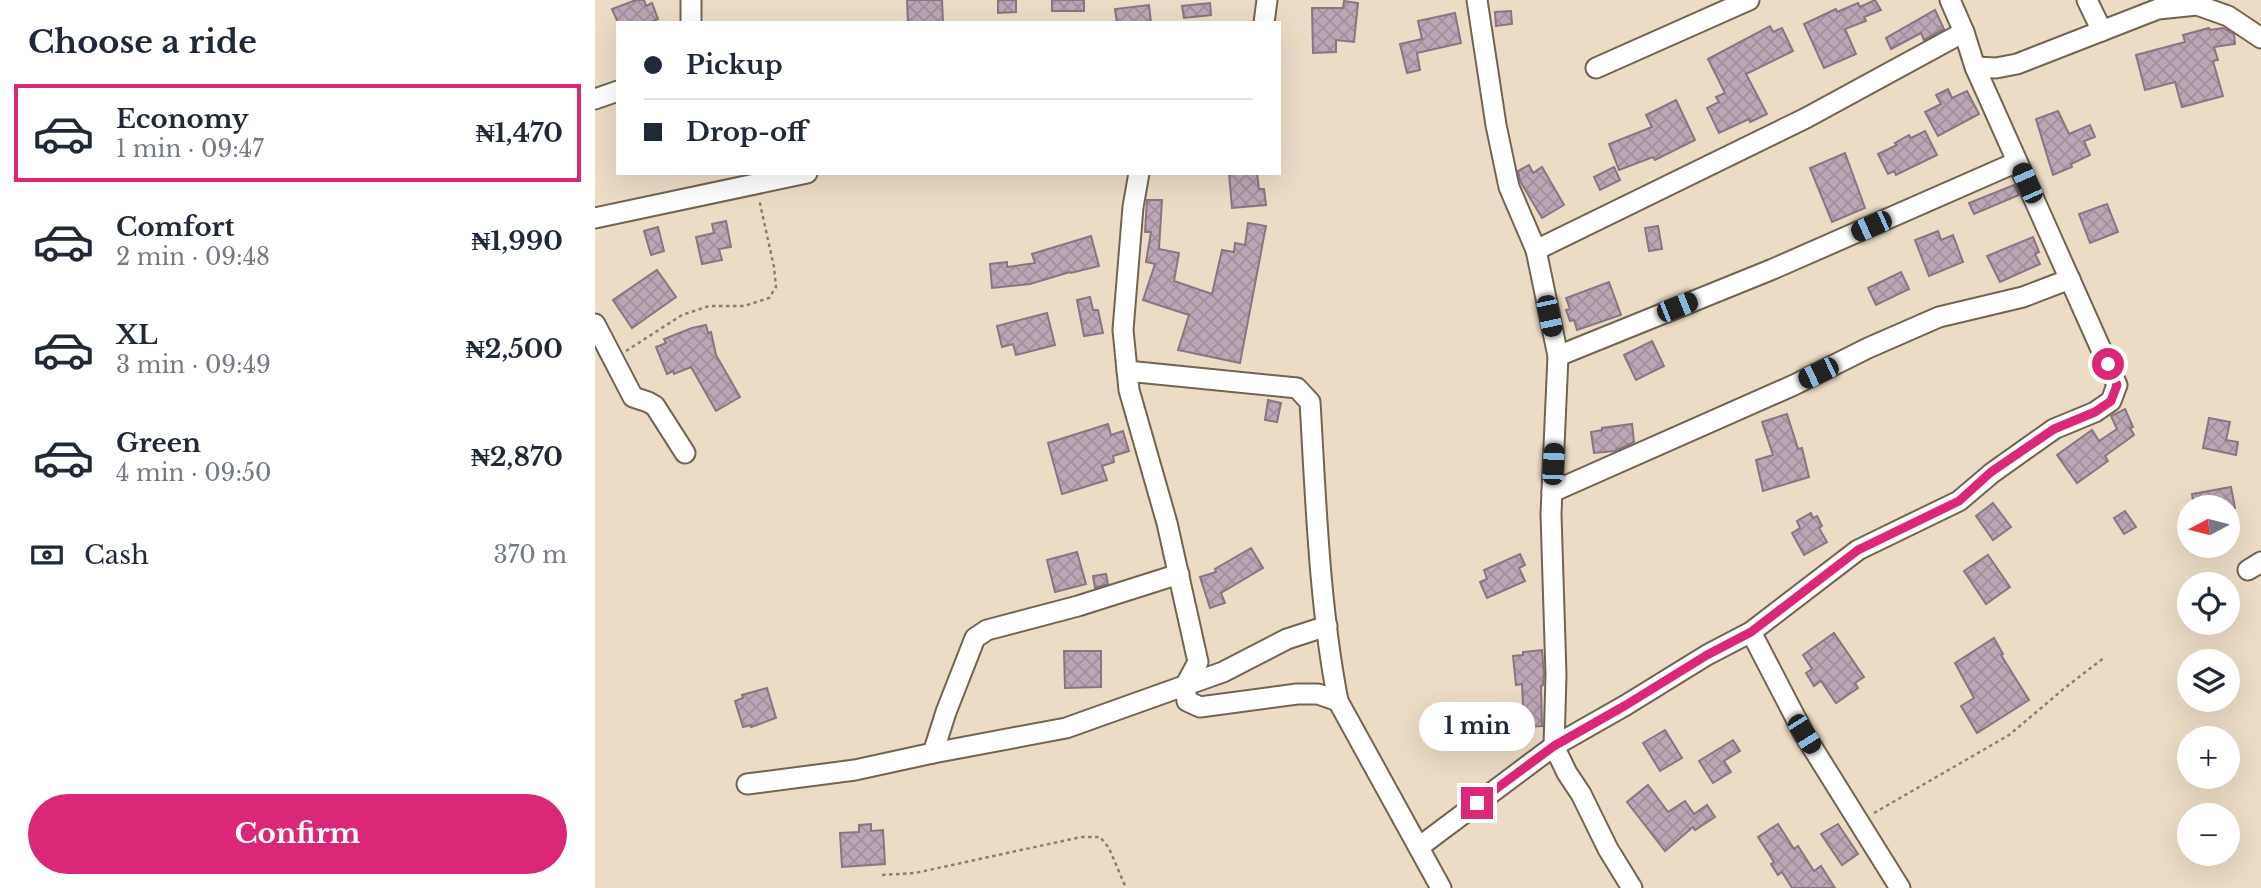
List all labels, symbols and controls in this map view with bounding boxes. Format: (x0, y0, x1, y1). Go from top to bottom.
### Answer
text: Choose a ride (28, 22, 257, 62)
text: Pickup (686, 49, 783, 81)
icon: car (32, 102, 95, 165)
text: Economy (116, 103, 249, 135)
text: Drop-off (686, 116, 807, 148)
text: ₦1,470 (476, 117, 563, 149)
text: 1 min · 09:47 (116, 135, 264, 163)
car (2009, 160, 2046, 206)
car (1848, 208, 1895, 244)
icon: car (32, 210, 95, 273)
text: Comfort (116, 211, 234, 243)
text: ₦1,990 (471, 225, 563, 257)
text: 2 min · 09:48 (116, 243, 270, 271)
car (1654, 289, 1701, 325)
car (1535, 293, 1564, 339)
icon: car (32, 318, 95, 381)
text: XL (116, 319, 158, 351)
text: ₦2,500 (466, 333, 563, 365)
route start (2092, 348, 2124, 380)
text: 3 min · 09:49 (116, 351, 271, 379)
car (1795, 354, 1842, 392)
icon: car (32, 426, 95, 489)
text: Green (116, 427, 201, 459)
text: ₦2,870 (471, 441, 563, 473)
car (1542, 442, 1565, 486)
text: 4 min · 09:50 (116, 459, 271, 487)
north arrow (2177, 495, 2240, 558)
map controls (2177, 495, 2240, 866)
icon: cash (28, 536, 66, 574)
text: Cash (84, 539, 149, 571)
text: 370 m (494, 541, 567, 569)
button: locate (2177, 572, 2240, 635)
button: layers (2177, 649, 2240, 712)
callout: 1 min (1419, 702, 1535, 750)
car (1784, 711, 1825, 757)
text: 1 min (1444, 712, 1510, 740)
button: + (2177, 726, 2240, 789)
route end (1461, 787, 1493, 819)
button: Confirm (28, 794, 567, 874)
button: − (2177, 803, 2240, 866)

